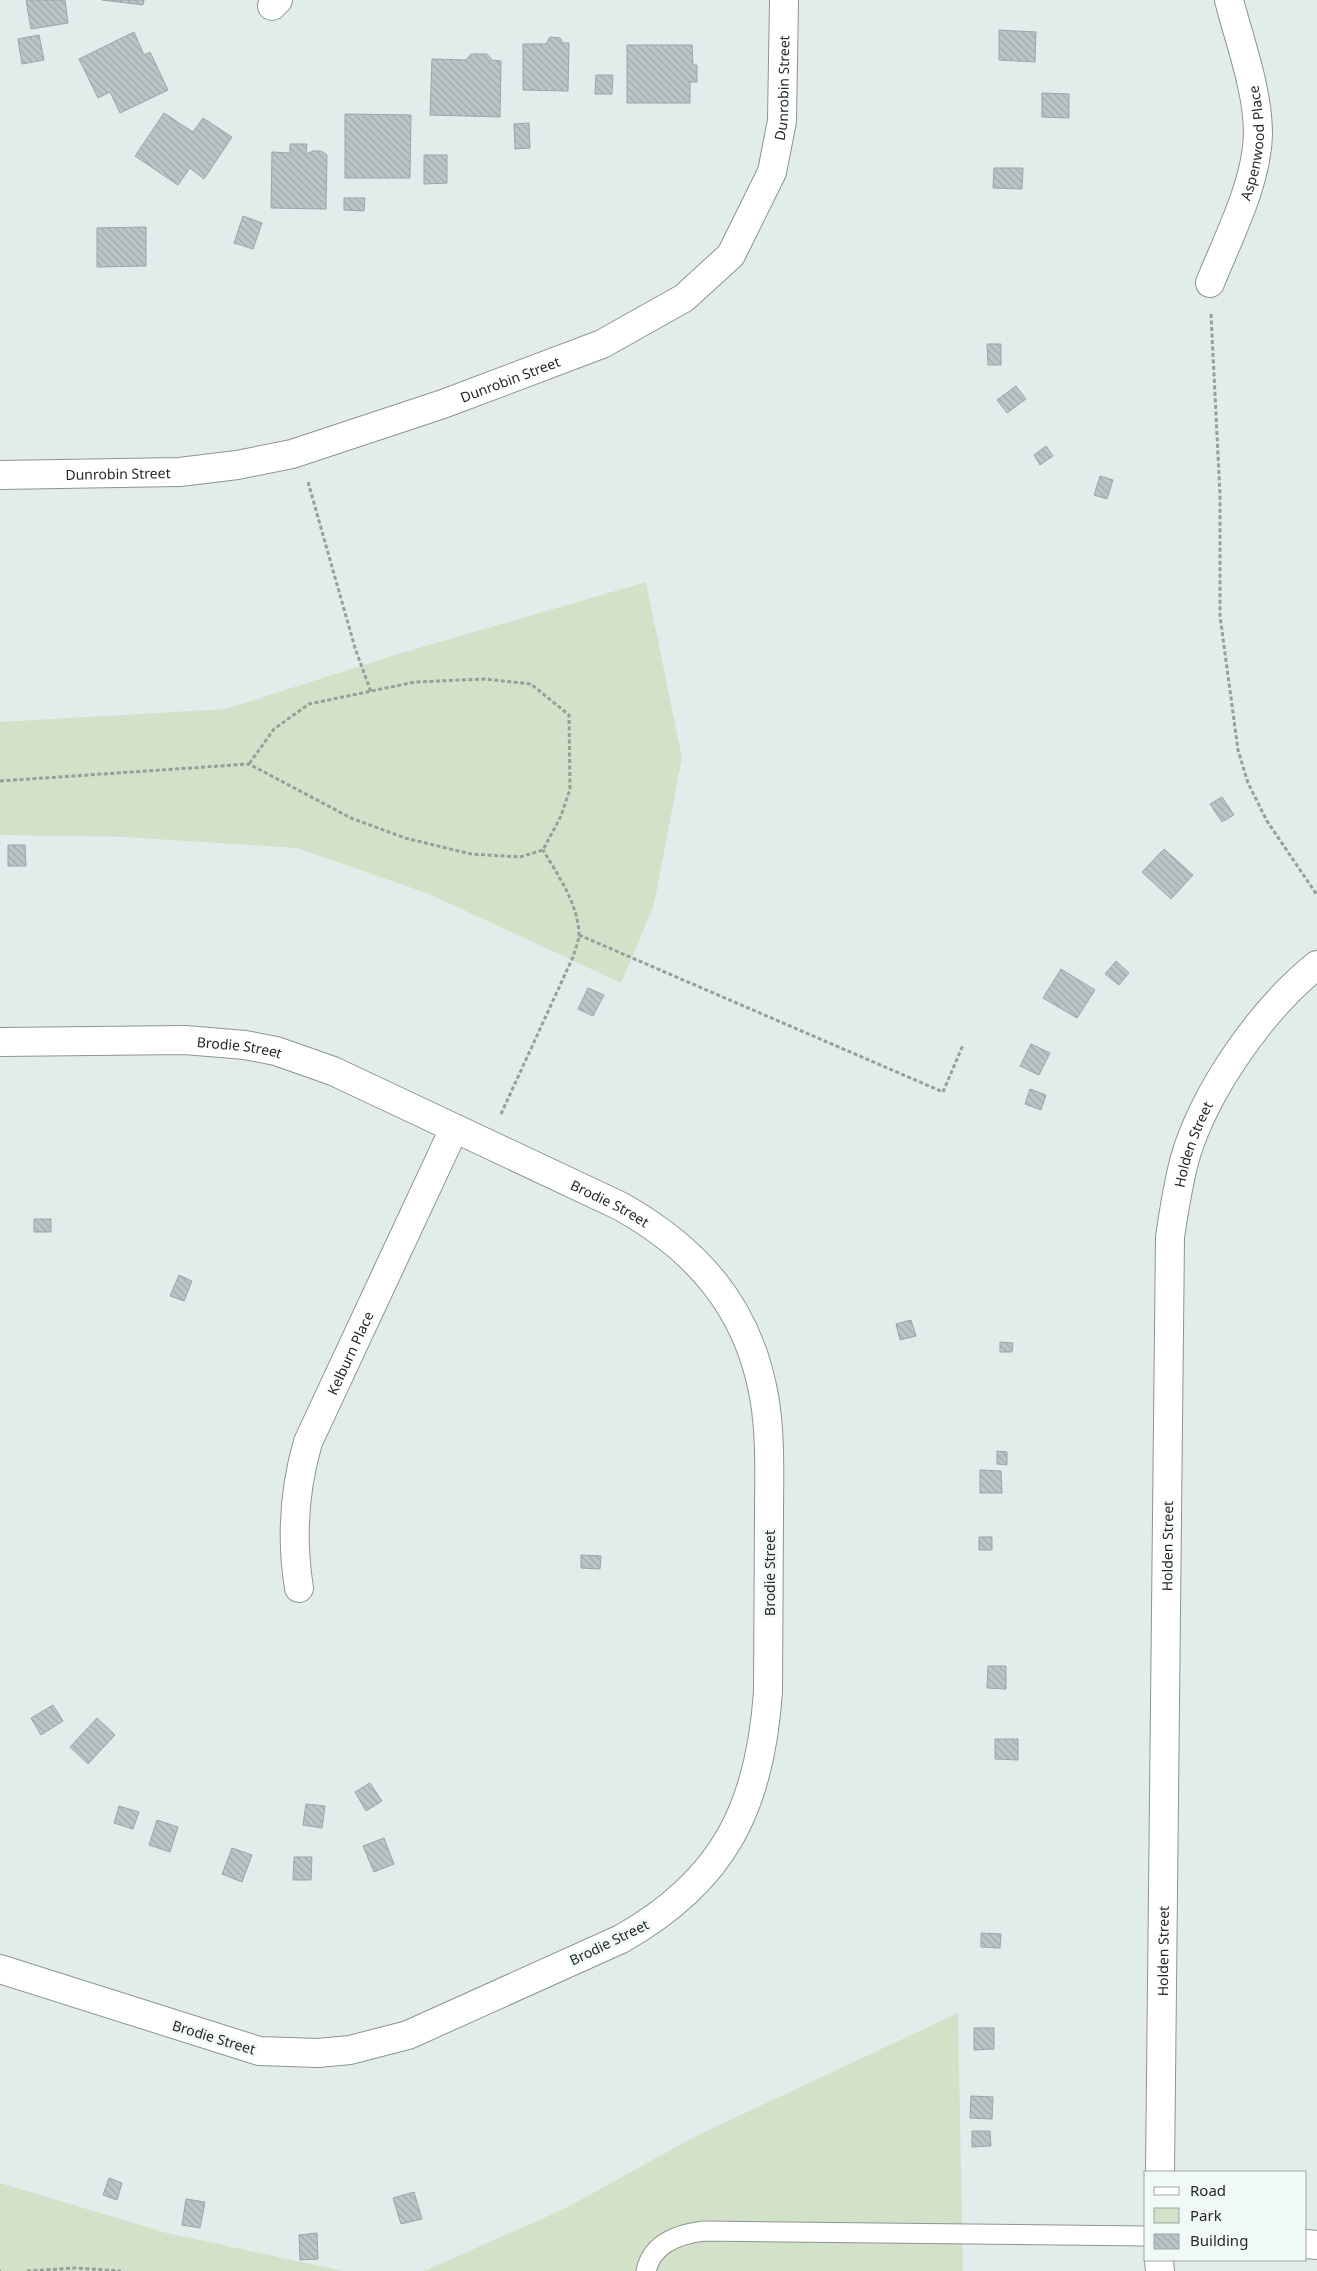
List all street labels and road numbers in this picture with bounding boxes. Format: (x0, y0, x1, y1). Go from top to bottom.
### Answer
street label: Dunrobin Street (769, 35, 793, 142)
street label: Aspenwood Place (1235, 84, 1268, 203)
street label: Dunrobin Street (457, 351, 562, 406)
street label: Dunrobin Street (65, 463, 171, 483)
street label: Brodie Street (196, 1032, 285, 1062)
street label: Holden Street (1169, 1098, 1217, 1189)
street label: Brodie Street (568, 1175, 653, 1231)
street label: Kelburn Place (322, 1308, 377, 1398)
street label: Holden Street (1157, 1501, 1177, 1591)
street label: Brodie Street (760, 1530, 779, 1616)
street label: Holden Street (1152, 1906, 1172, 1996)
street label: Brodie Street (566, 1915, 652, 1969)
street label: Brodie Street (170, 2015, 258, 2059)

